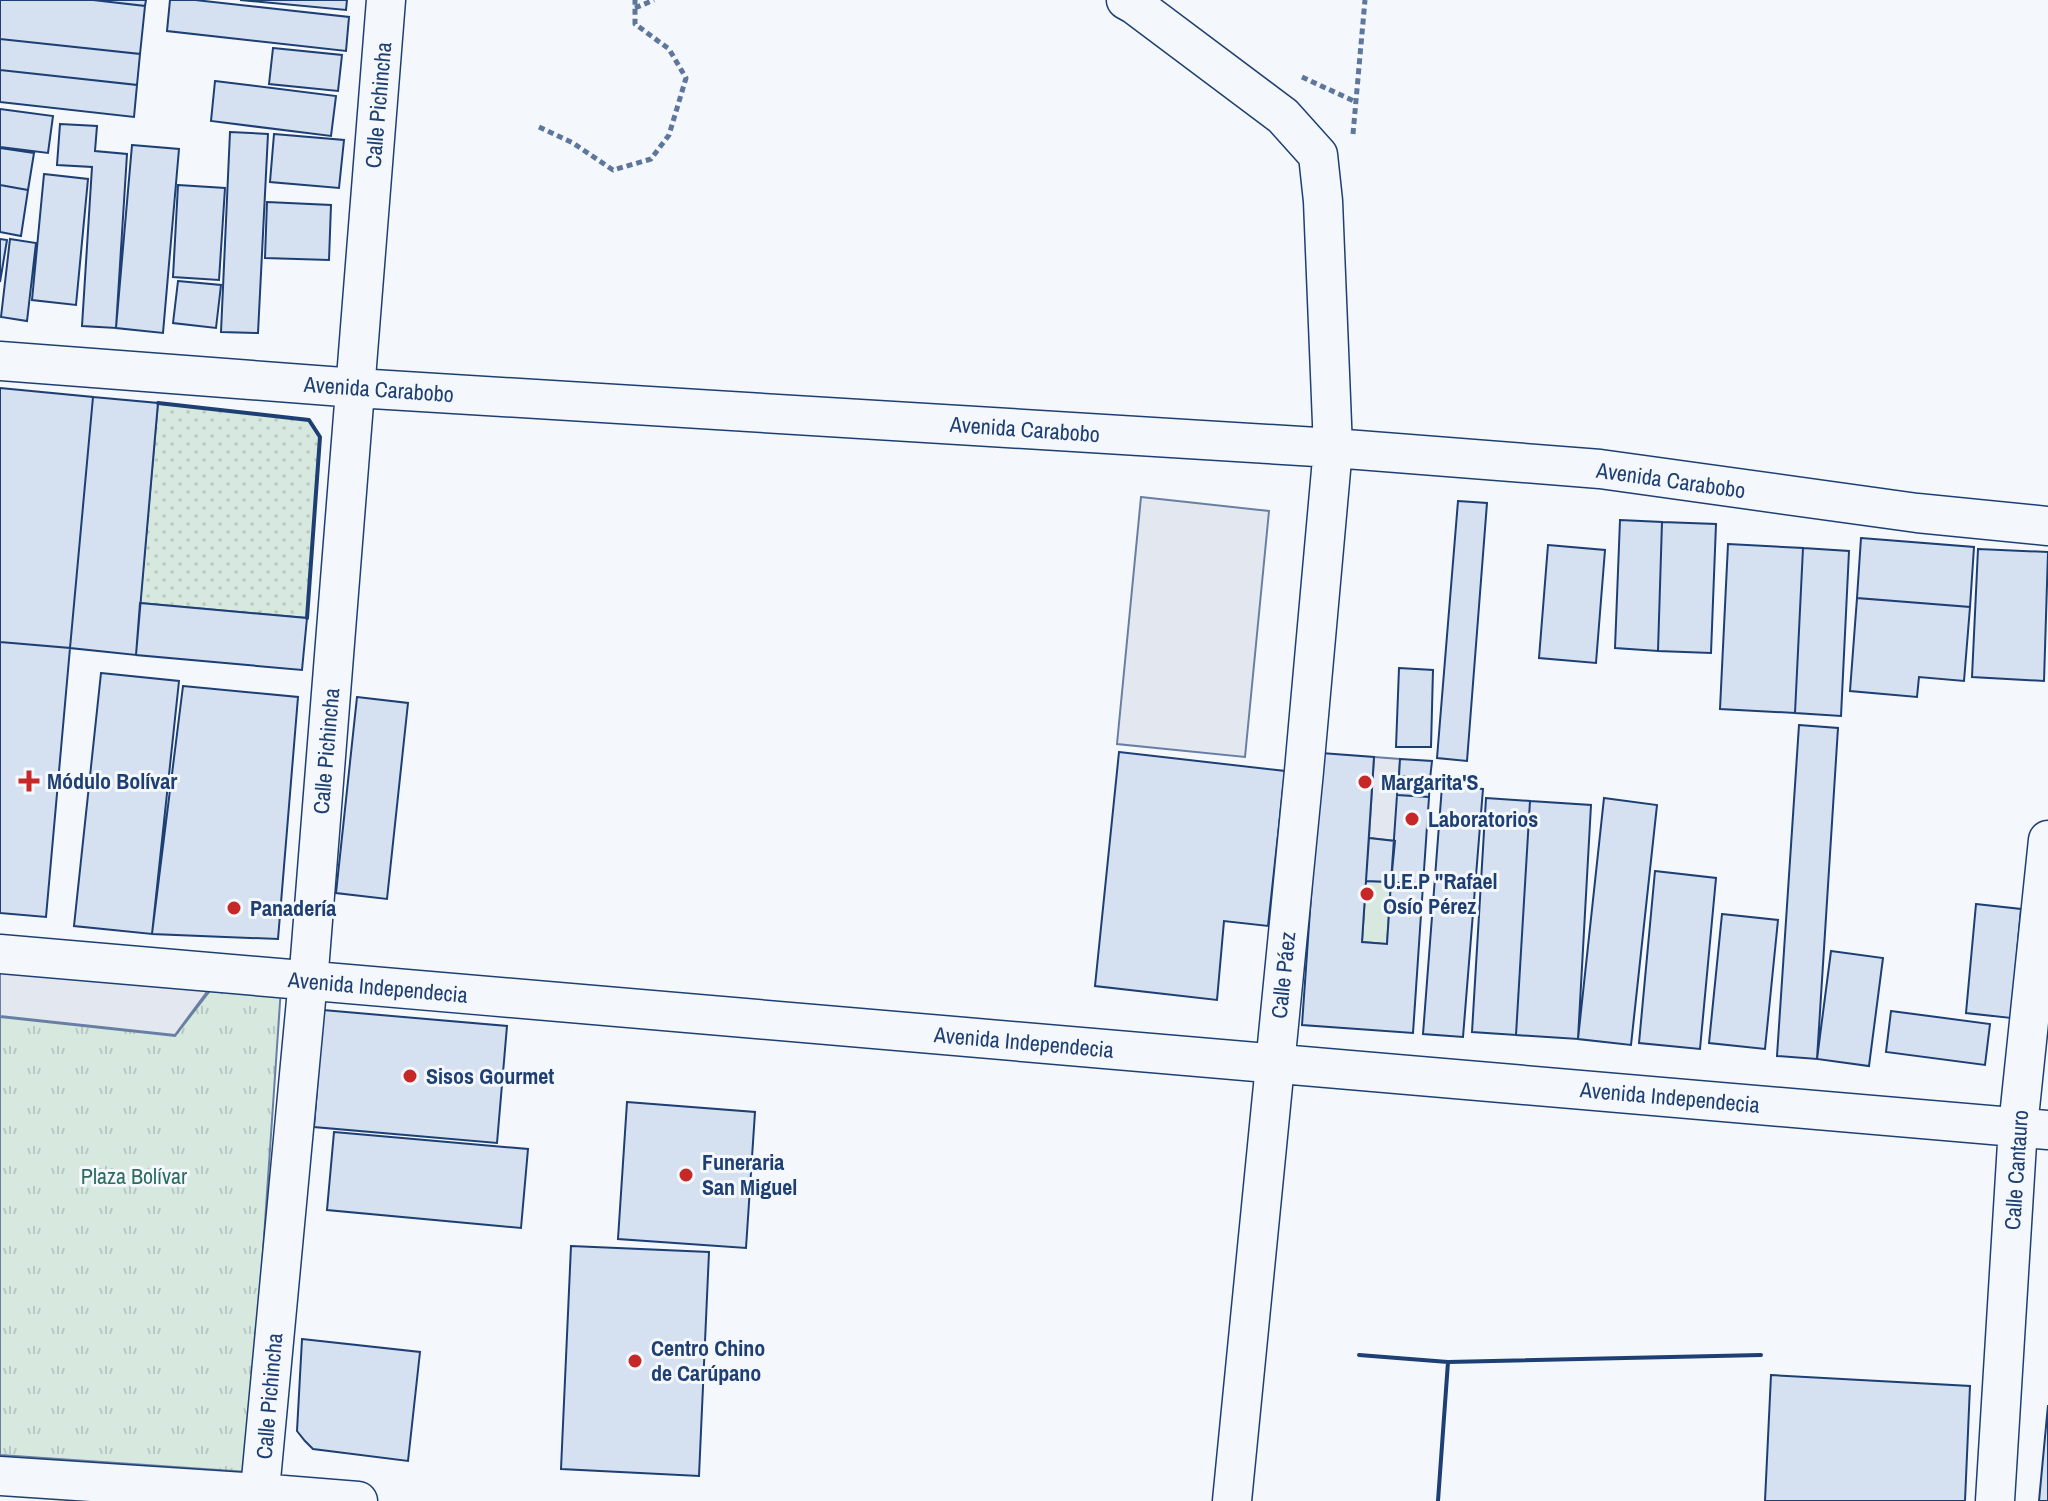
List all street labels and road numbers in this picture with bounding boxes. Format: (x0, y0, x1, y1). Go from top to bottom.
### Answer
street label: Calle Pichincha (358, 41, 398, 169)
street label: Avenida Carabobo (302, 369, 455, 409)
street label: Avenida Carabobo (948, 409, 1101, 449)
street label: Avenida Carabobo (1594, 455, 1747, 505)
street label: Calle Pichincha (306, 687, 346, 815)
street label: Calle Páez (1264, 930, 1302, 1020)
street label: Avenida Independecia (286, 964, 469, 1010)
street label: Avenida Independecia (932, 1019, 1115, 1065)
street label: Avenida Independecia (1578, 1074, 1761, 1120)
street label: Calle Cantauro (1997, 1109, 2035, 1231)
street label: Calle Pichincha (249, 1332, 289, 1460)

